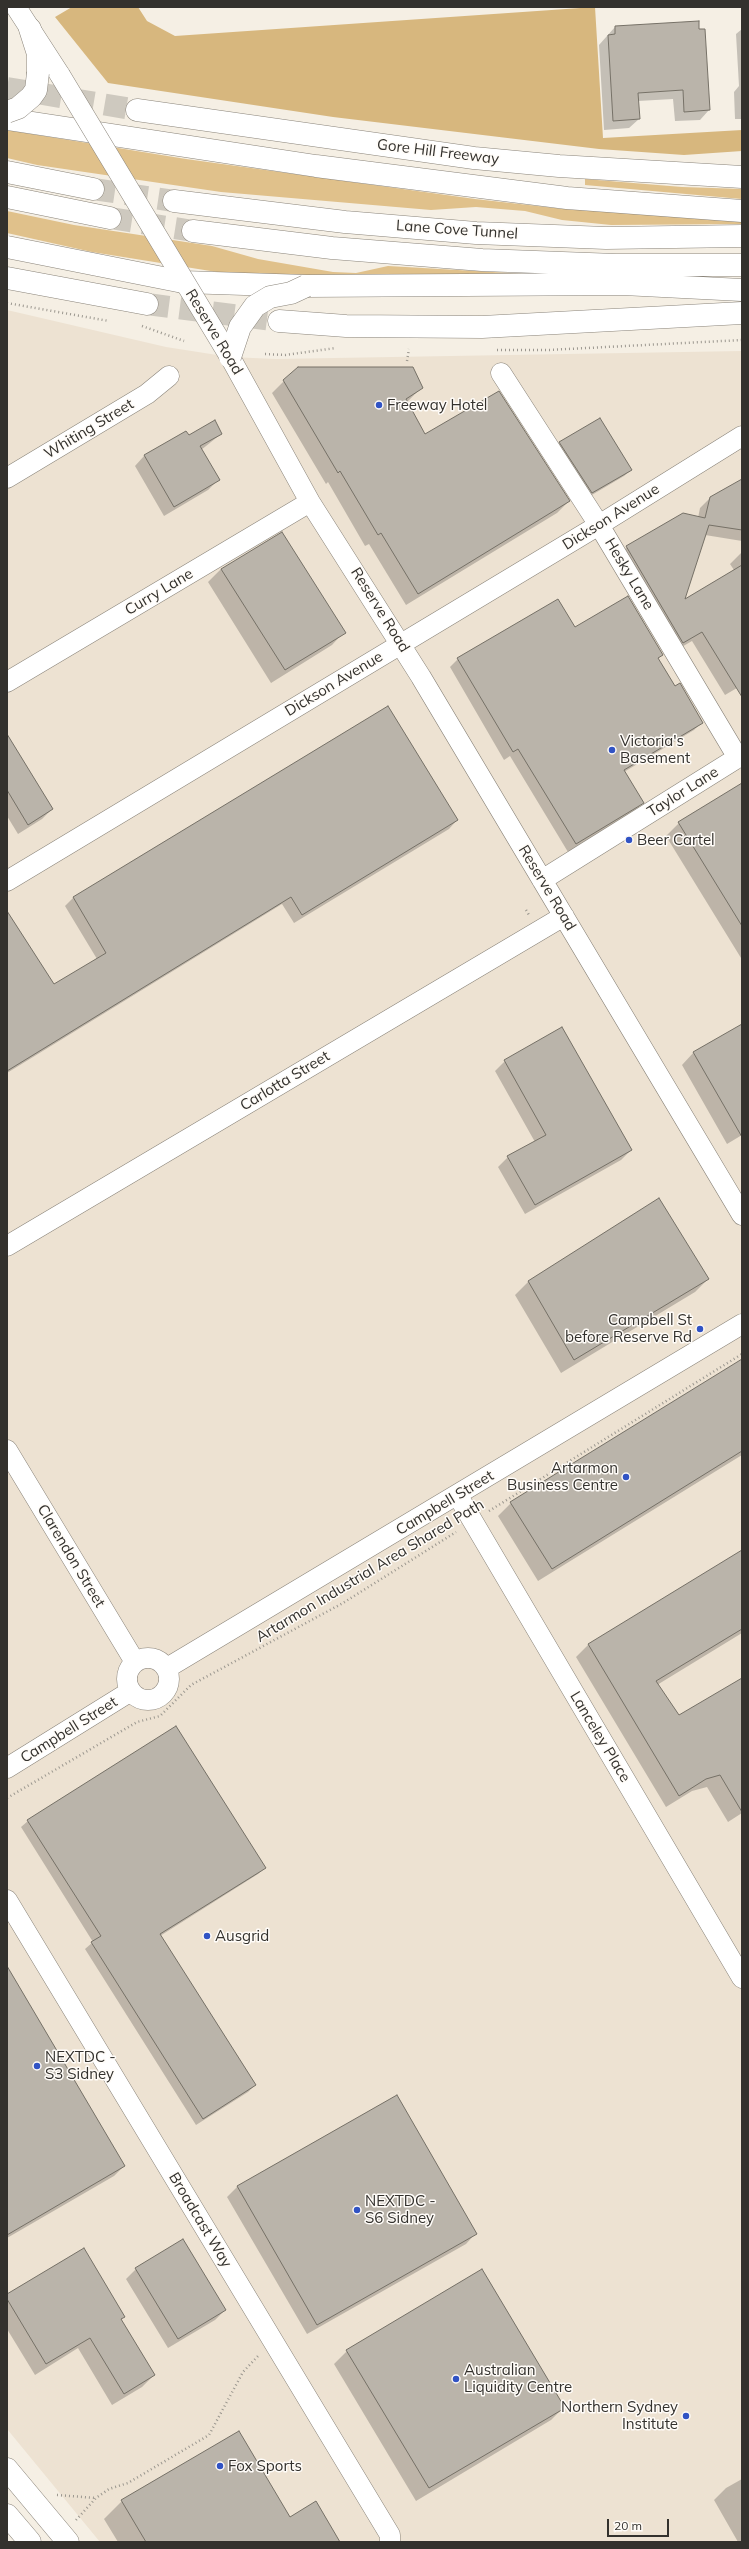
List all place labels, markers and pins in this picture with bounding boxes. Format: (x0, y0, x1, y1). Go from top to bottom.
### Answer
place label: Freeway Hotel (387, 396, 487, 414)
marker: Freeway Hotel (374, 400, 384, 410)
place label: Victoria's Basement (620, 732, 690, 767)
marker: Victoria's Basement (607, 745, 617, 755)
place label: Beer Cartel (637, 831, 715, 849)
marker: Beer Cartel (624, 835, 634, 845)
place label: Campbell St before Reserve Rd (565, 1311, 692, 1346)
marker: Campbell St before Reserve Rd (695, 1324, 705, 1334)
place label: Artarmon Business Centre (507, 1459, 618, 1494)
marker: Artarmon Business Centre (621, 1472, 631, 1482)
place label: Ausgrid (215, 1927, 269, 1945)
marker: Ausgrid (202, 1931, 212, 1941)
place label: NEXTDC - S3 Sidney (45, 2048, 116, 2083)
marker: NEXTDC - S3 Sidney (32, 2061, 42, 2071)
place label: NEXTDC - S6 Sidney (365, 2192, 436, 2227)
marker: NEXTDC - S6 Sidney (352, 2205, 362, 2215)
place label: Australian Liquidity Centre (464, 2361, 572, 2396)
marker: Australian Liquidity Centre (451, 2374, 461, 2384)
place label: Northern Sydney Institute (561, 2398, 678, 2433)
marker: Northern Sydney Institute (681, 2411, 691, 2421)
place label: Fox Sports (228, 2457, 302, 2475)
marker: Fox Sports (215, 2461, 225, 2471)

